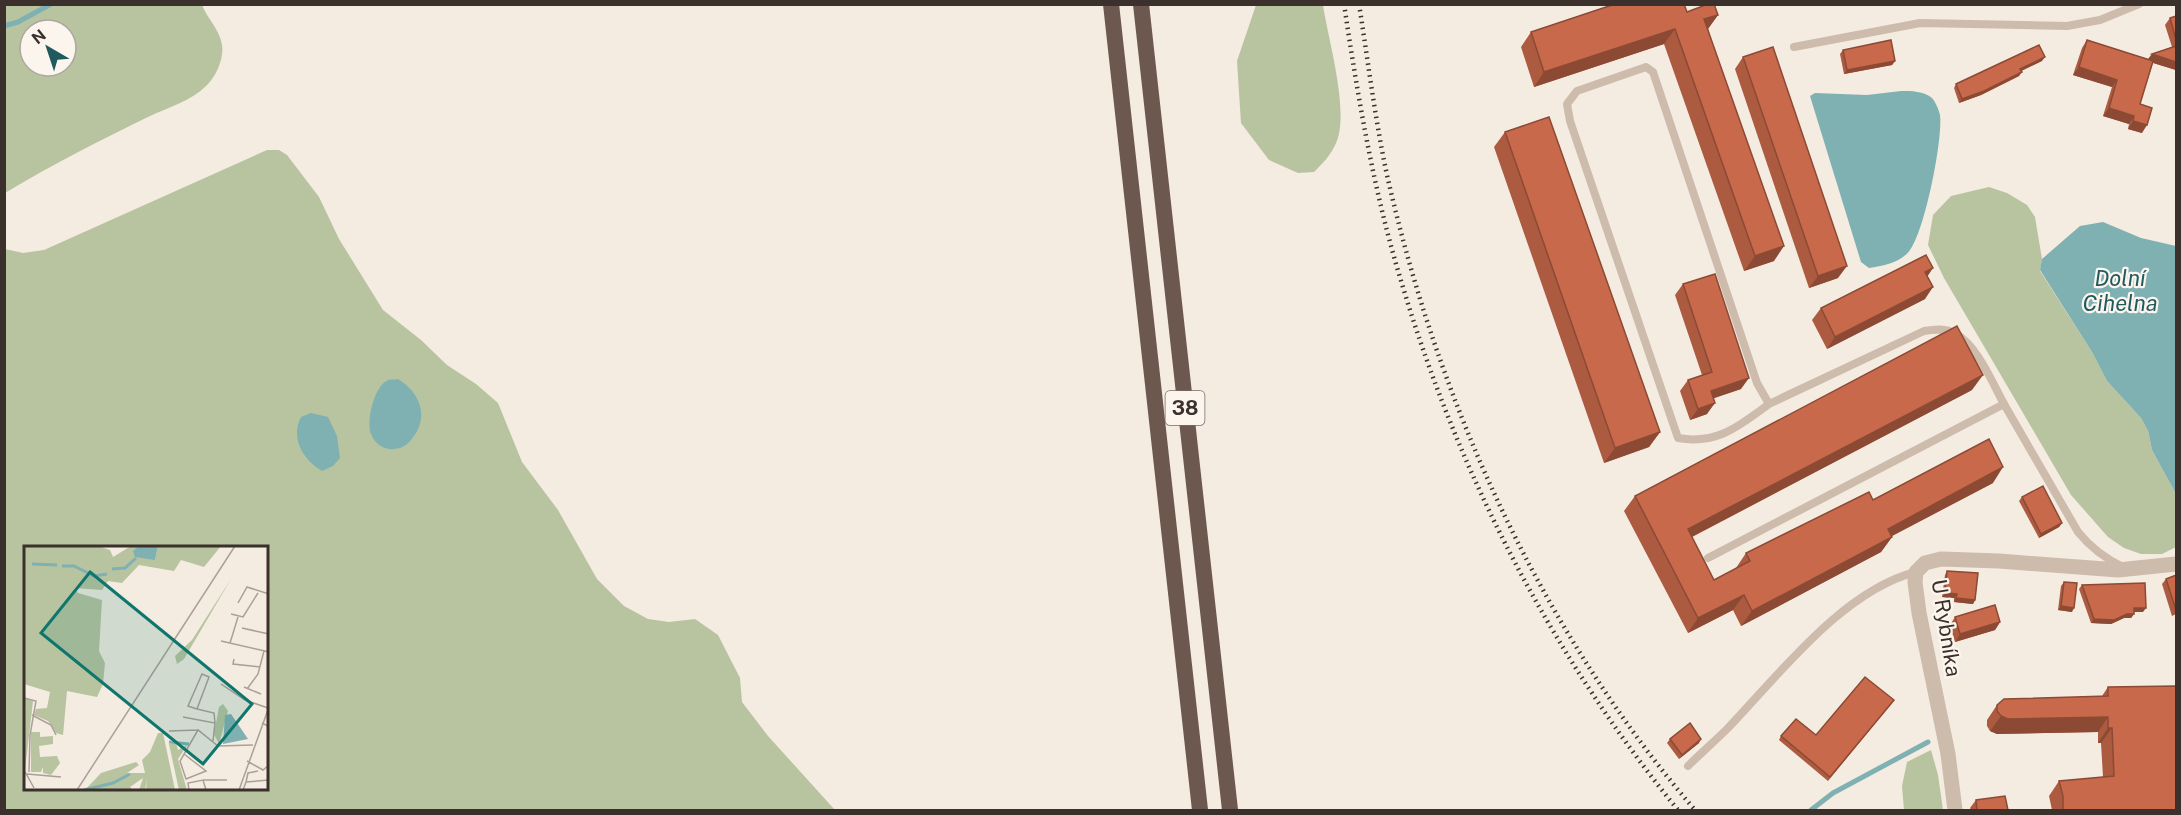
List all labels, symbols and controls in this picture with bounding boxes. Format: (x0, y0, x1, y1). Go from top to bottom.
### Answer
north arrow (18, 18, 78, 78)
text: N (28, 25, 50, 48)
water label: Dolní Cihelna (2083, 265, 2157, 316)
road number: 38 (1166, 391, 1204, 425)
inset map (24, 546, 268, 791)
street label: U Rybníka (1926, 577, 1967, 678)

